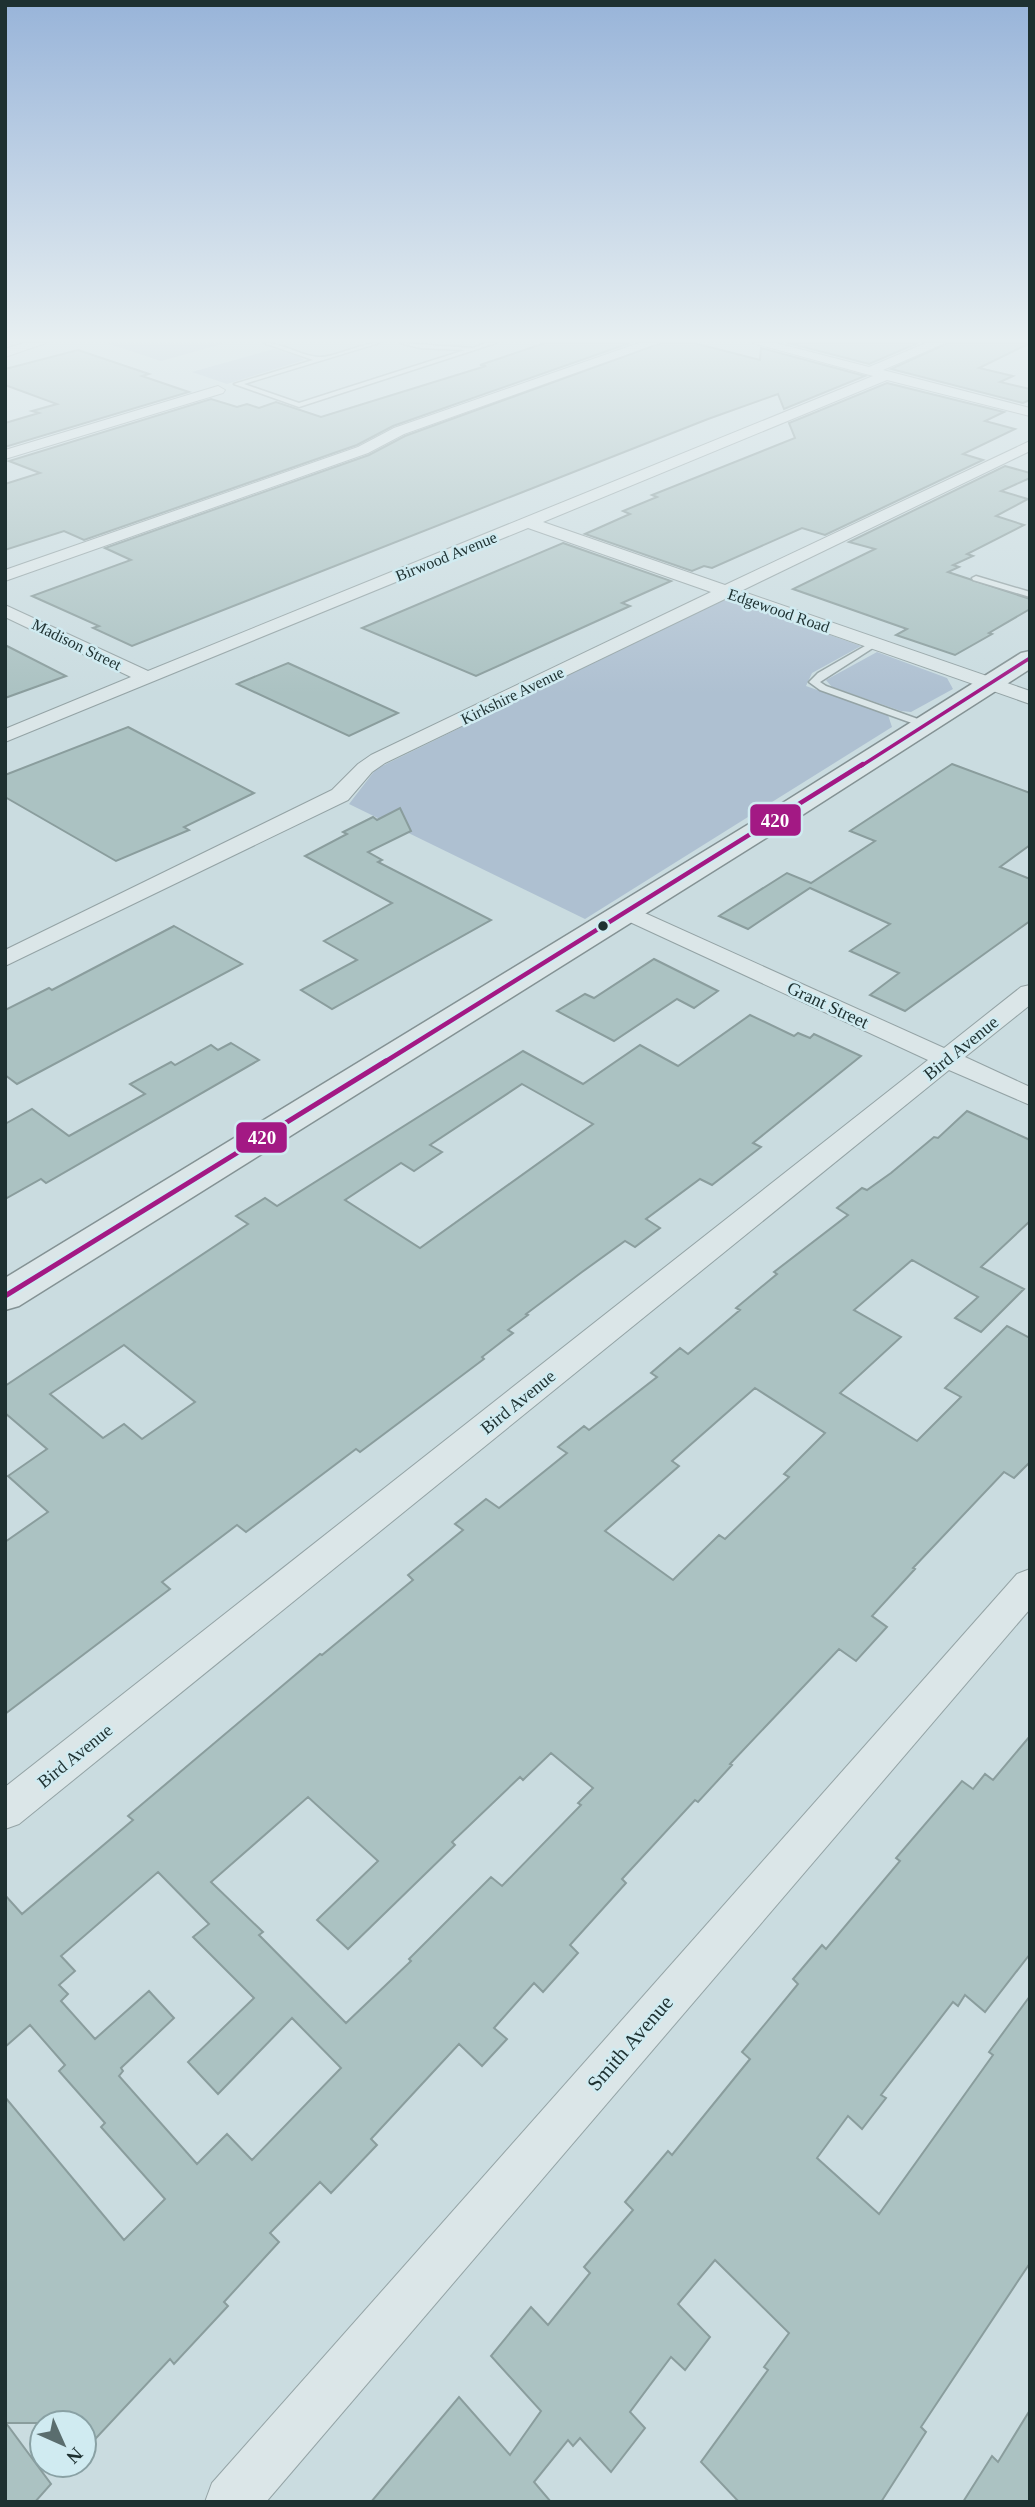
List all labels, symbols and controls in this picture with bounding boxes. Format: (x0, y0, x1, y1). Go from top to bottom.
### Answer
street label: Birwood Avenue (393, 528, 499, 585)
street label: Edgewood Road (726, 585, 832, 637)
street label: Madison Street (29, 615, 125, 674)
street label: Kirkshire Avenue (458, 663, 566, 728)
line badge: 420 (749, 803, 802, 837)
text: 420 (761, 810, 789, 831)
unlabelled marker (596, 919, 610, 933)
street label: Grant Street (784, 977, 872, 1033)
street label: Bird Avenue (920, 1012, 1002, 1084)
line badge: 420 (235, 1121, 288, 1154)
text: 420 (248, 1127, 276, 1148)
street label: Bird Avenue (477, 1366, 559, 1438)
street label: Bird Avenue (34, 1720, 116, 1792)
street label: Smith Avenue (582, 1991, 678, 2095)
north arrow (28, 2409, 98, 2479)
text: N (62, 2443, 87, 2468)

